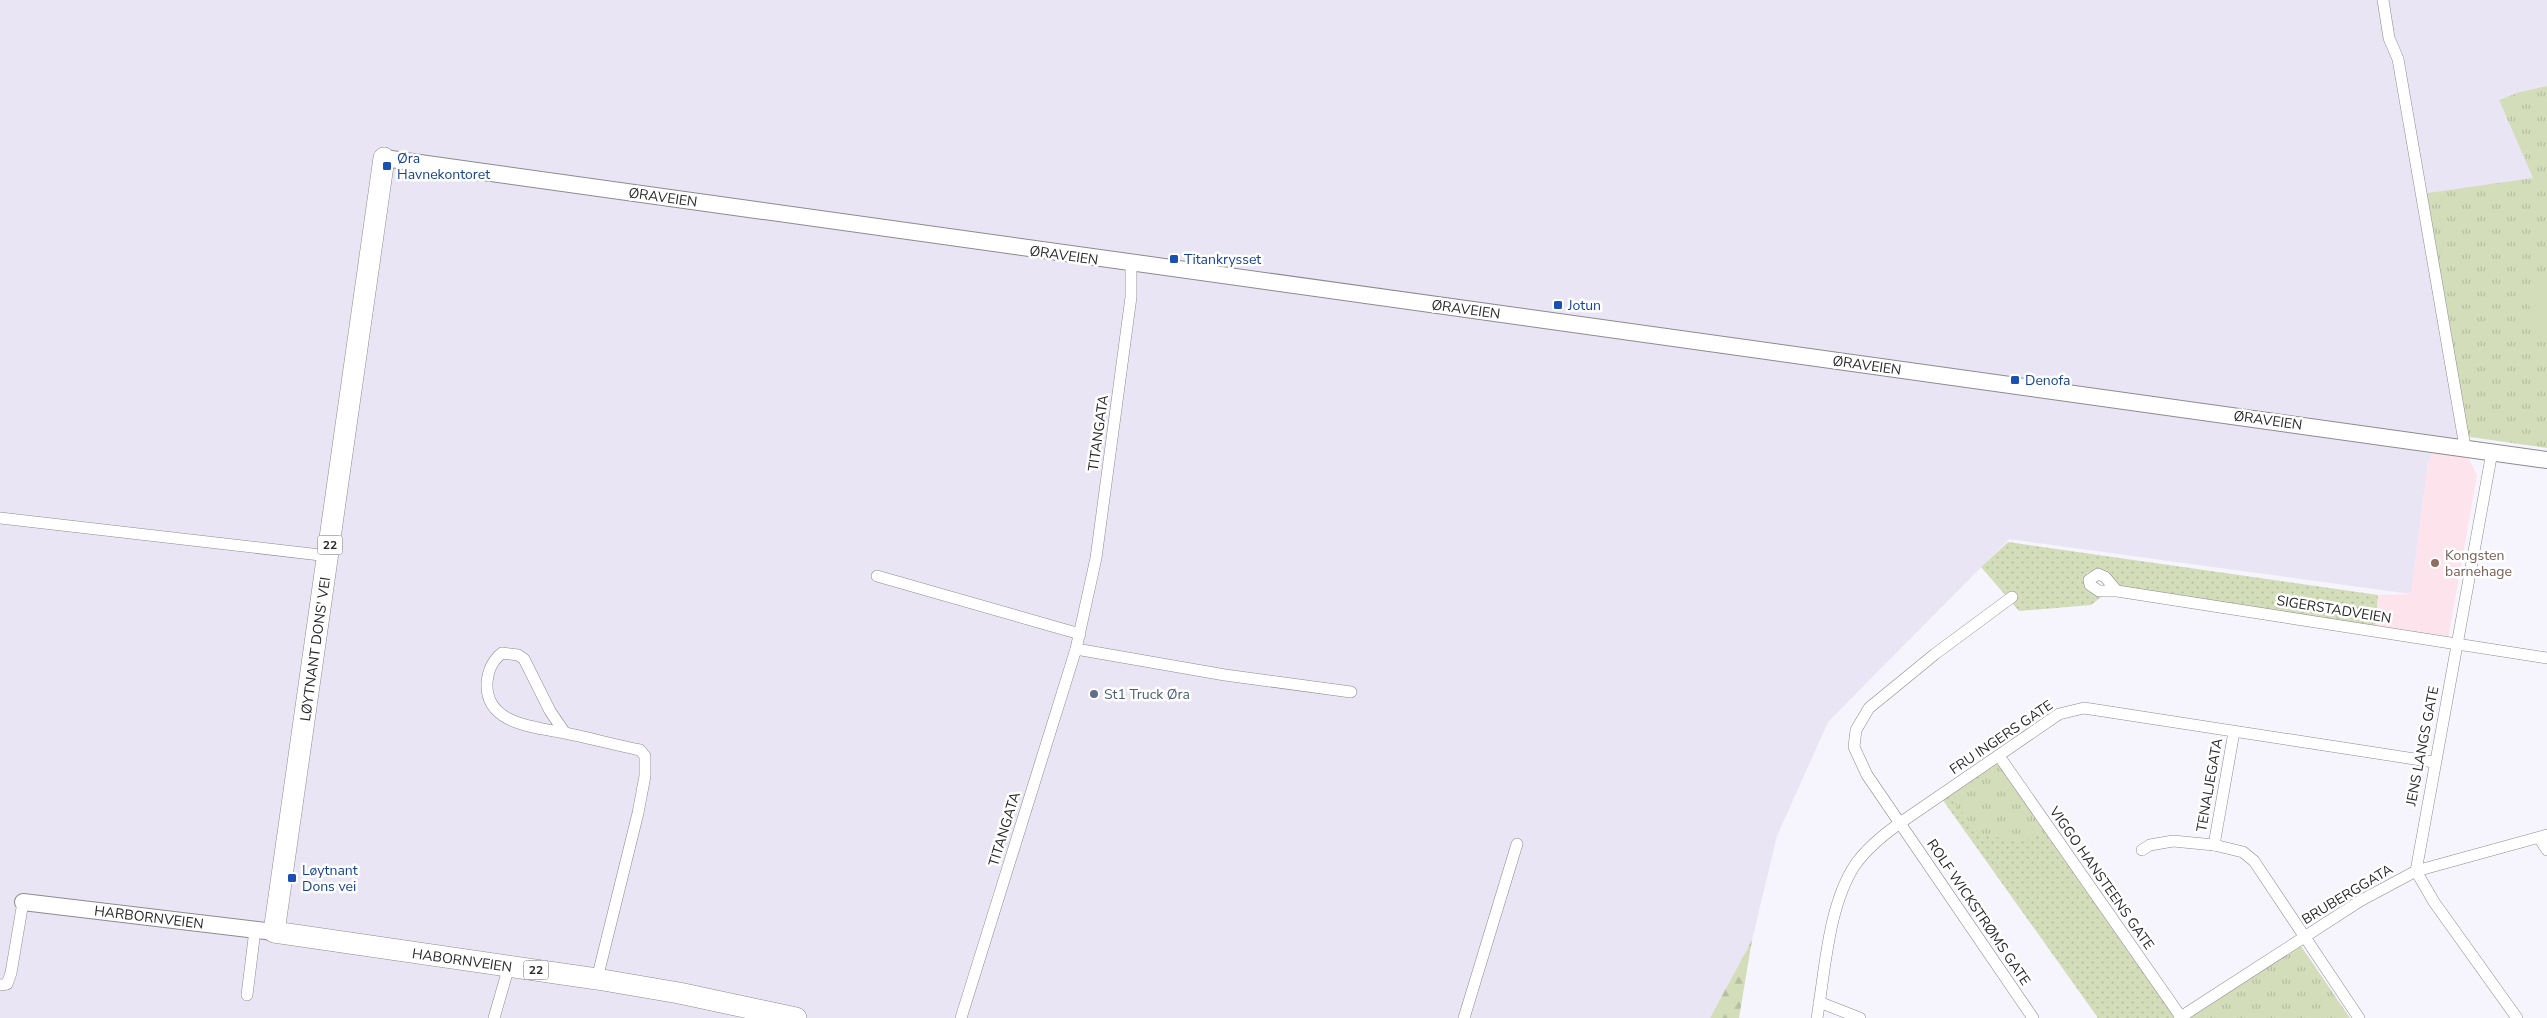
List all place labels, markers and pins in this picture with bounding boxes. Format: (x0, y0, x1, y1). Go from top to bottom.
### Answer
place label: Øra Havnekontoret (397, 149, 490, 184)
marker: Øra Havnekontoret (381, 160, 393, 172)
place label: Titankrysset (1184, 250, 1261, 269)
marker: Titankrysset (1168, 253, 1180, 265)
place label: Jotun (1567, 296, 1601, 315)
marker: Jotun (1552, 299, 1564, 311)
place label: Denofa (2025, 371, 2071, 390)
marker: Denofa (2009, 374, 2021, 386)
place label: Kongsten barnehage (2445, 546, 2512, 581)
marker: Kongsten barnehage (2429, 557, 2441, 569)
place label: St1 Truck Øra (1104, 685, 1190, 704)
marker: St1 Truck Øra (1088, 688, 1100, 700)
place label: Løytnant Dons vei (302, 861, 358, 896)
marker: Løytnant Dons vei (286, 872, 298, 884)

